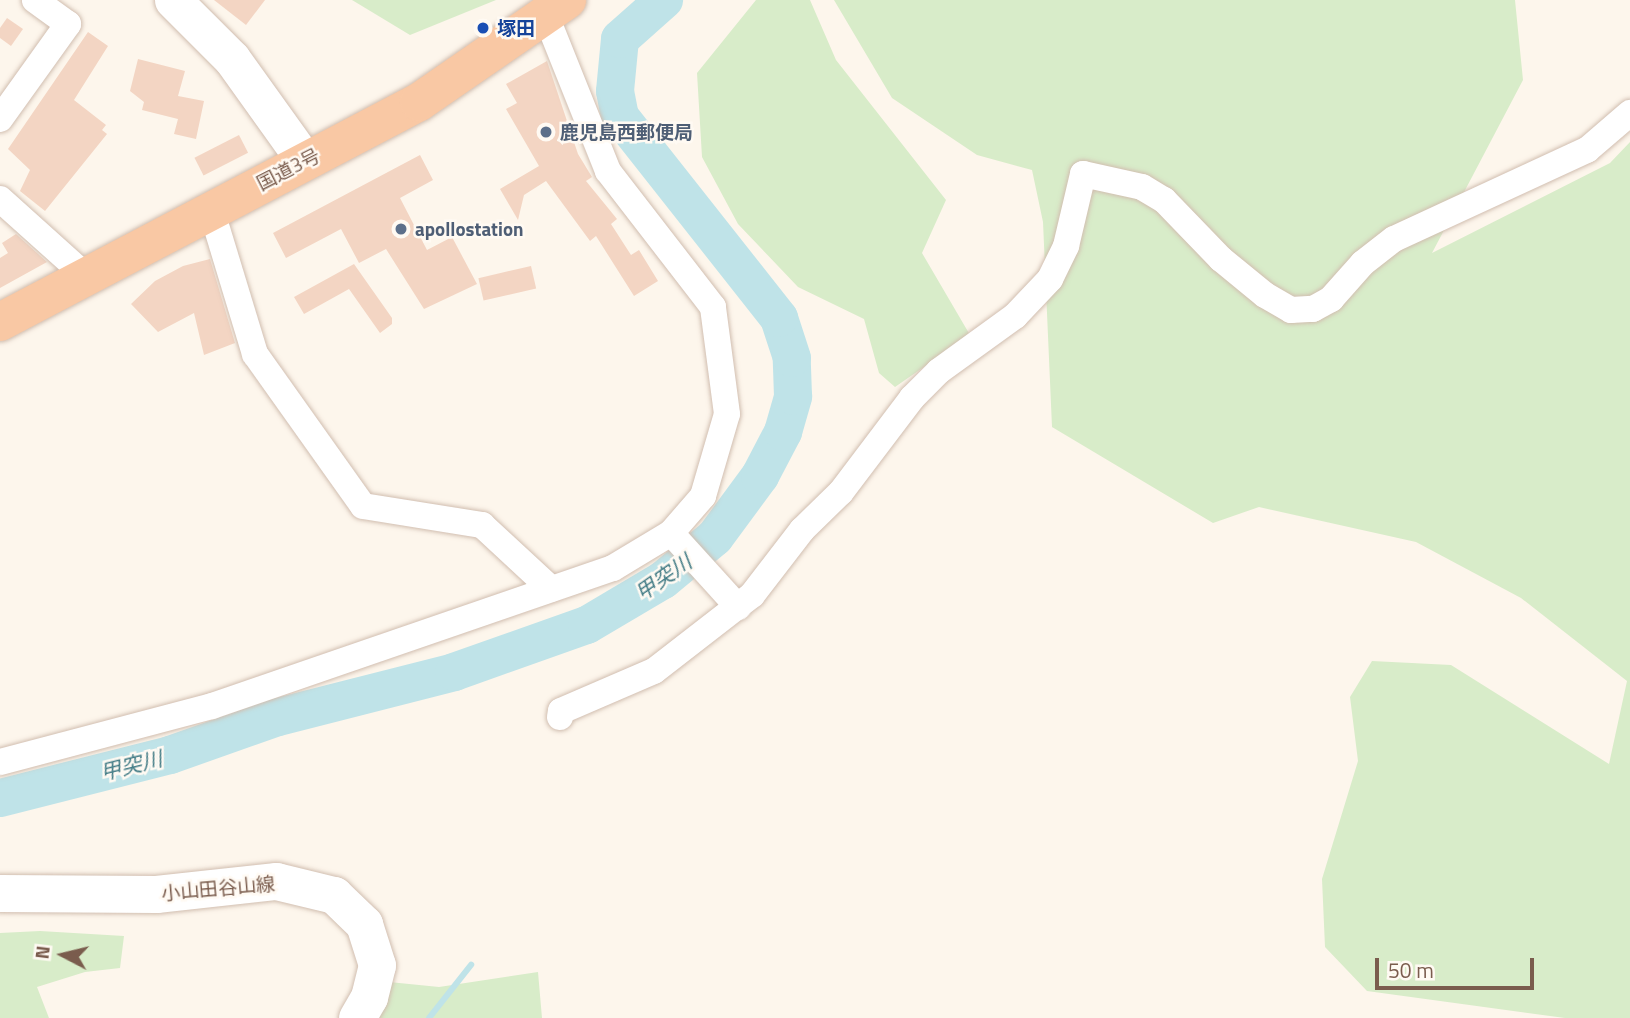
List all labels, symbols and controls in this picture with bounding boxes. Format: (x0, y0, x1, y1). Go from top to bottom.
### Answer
place label: 塚田 (497, 17, 535, 39)
marker: 塚田 (475, 20, 491, 36)
place label: 鹿児島西郵便局 (560, 121, 693, 143)
marker: 鹿児島西郵便局 (538, 124, 554, 140)
street label: 国道3号 (253, 143, 323, 195)
place label: apollostation (415, 218, 524, 240)
marker: apollostation (393, 221, 409, 237)
water label: 甲突川 (630, 549, 696, 605)
water label: 甲突川 (97, 745, 165, 785)
street label: 小山田谷山線 (160, 872, 276, 904)
north arrow (28, 920, 98, 990)
text: N (26, 944, 57, 961)
scale bar (1378, 944, 1537, 988)
text: 50 m (1388, 954, 1434, 986)

